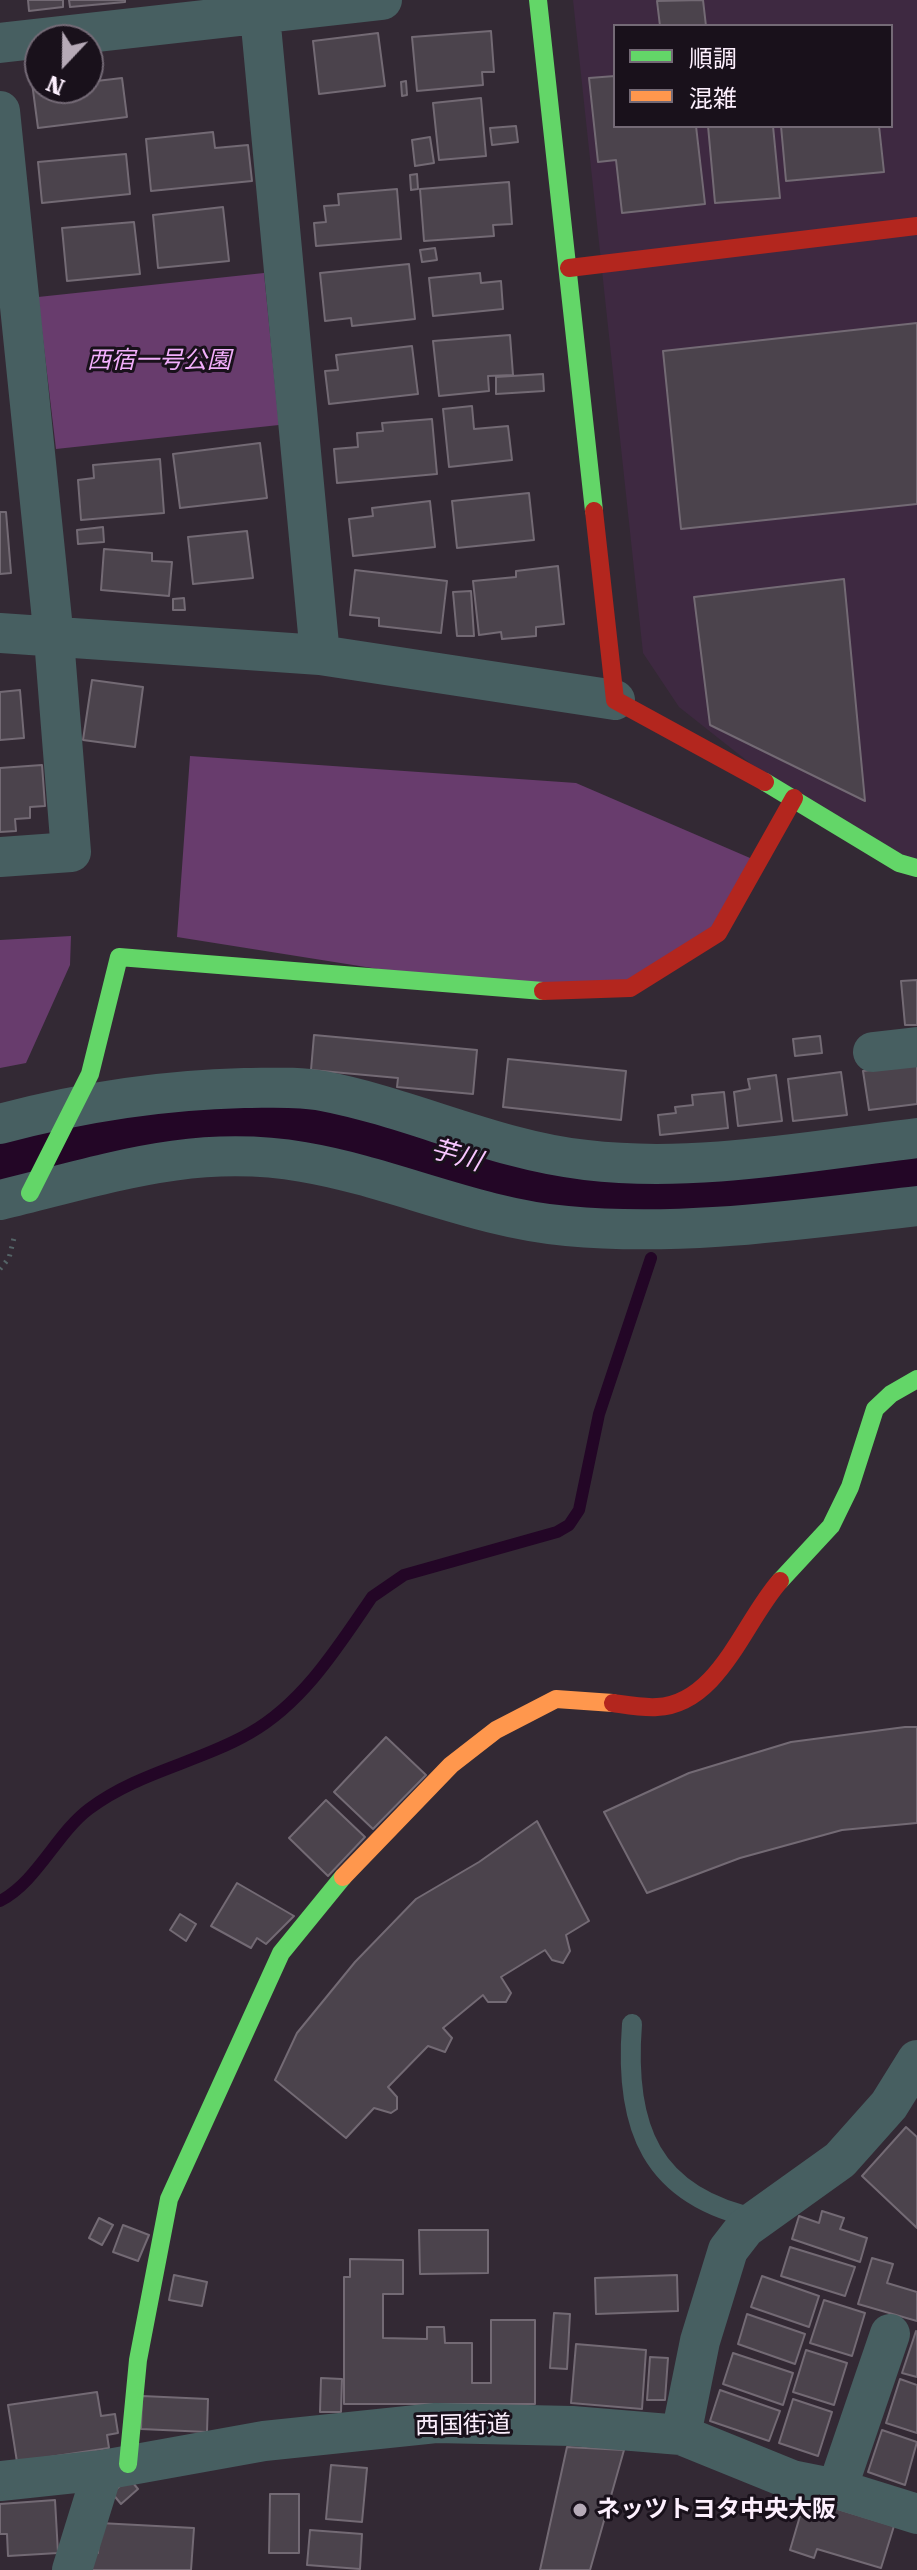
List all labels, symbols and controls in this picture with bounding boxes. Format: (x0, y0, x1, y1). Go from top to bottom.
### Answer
north arrow (24, 24, 104, 104)
legend (613, 24, 893, 128)
text: 順調 (689, 45, 737, 73)
text: N (43, 70, 68, 100)
text: 混雑 (689, 85, 737, 113)
park label: 西宿一号公園 (87, 347, 231, 375)
water label: 芋川 (427, 1134, 485, 1178)
street label: 西国街道 (415, 2411, 511, 2441)
place label: ネッツトヨタ中央大阪 (596, 2496, 836, 2524)
marker: ネッツトヨタ中央大阪 (571, 2501, 589, 2519)

